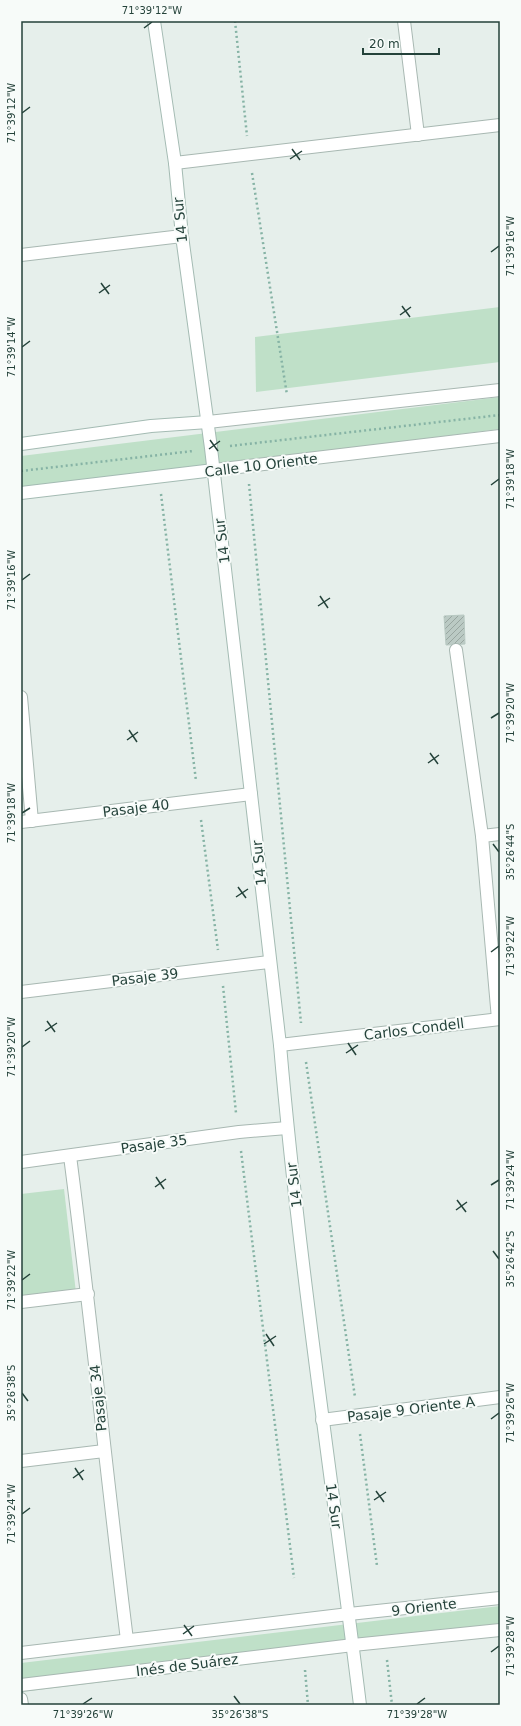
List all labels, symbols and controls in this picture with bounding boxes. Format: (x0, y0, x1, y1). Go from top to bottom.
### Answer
text: 71°39'12"W (122, 5, 182, 16)
scale bar (363, 30, 439, 56)
text: 20 m (369, 37, 400, 51)
text: 71°39'12"W (6, 83, 17, 143)
street label: 14 Sur (170, 196, 190, 244)
text: 71°39'16"W (505, 216, 516, 276)
text: 71°39'14"W (6, 317, 17, 377)
text: 71°39'18"W (505, 449, 516, 509)
street label: Calle 10 Oriente (204, 450, 318, 480)
street label: 14 Sur (211, 517, 233, 565)
text: 71°39'16"W (6, 550, 17, 610)
text: 71°39'20"W (505, 683, 516, 743)
text: 71°39'18"W (6, 783, 17, 843)
street label: Pasaje 40 (102, 796, 170, 820)
text: 35°26'44"S (505, 824, 516, 880)
street label: 14 Sur (249, 839, 269, 887)
text: 71°39'22"W (505, 916, 516, 976)
street label: Pasaje 39 (111, 965, 179, 989)
street label: Carlos Condell (363, 1015, 465, 1043)
text: 71°39'20"W (6, 1017, 17, 1077)
street label: Pasaje 35 (120, 1131, 188, 1157)
text: 71°39'24"W (505, 1150, 516, 1210)
street label: 14 Sur (283, 1161, 305, 1209)
text: 35°26'42"S (505, 1231, 516, 1287)
text: 71°39'22"W (6, 1250, 17, 1310)
street label: Pasaje 34 (87, 1364, 109, 1432)
text: 35°26'38"S (6, 1365, 17, 1421)
text: 71°39'26"W (505, 1383, 516, 1443)
street label: Pasaje 9 Oriente A (346, 1393, 476, 1425)
street label: 14 Sur (323, 1482, 345, 1530)
text: 71°39'24"W (6, 1484, 17, 1544)
street label: 9 Oriente (390, 1595, 458, 1619)
text: 71°39'28"W (505, 1616, 516, 1676)
street label: Inés de Suárez (135, 1651, 239, 1679)
text: 71°39'26"W (53, 1709, 113, 1720)
text: 35°26'38"S (212, 1709, 268, 1720)
text: 71°39'28"W (387, 1709, 447, 1720)

